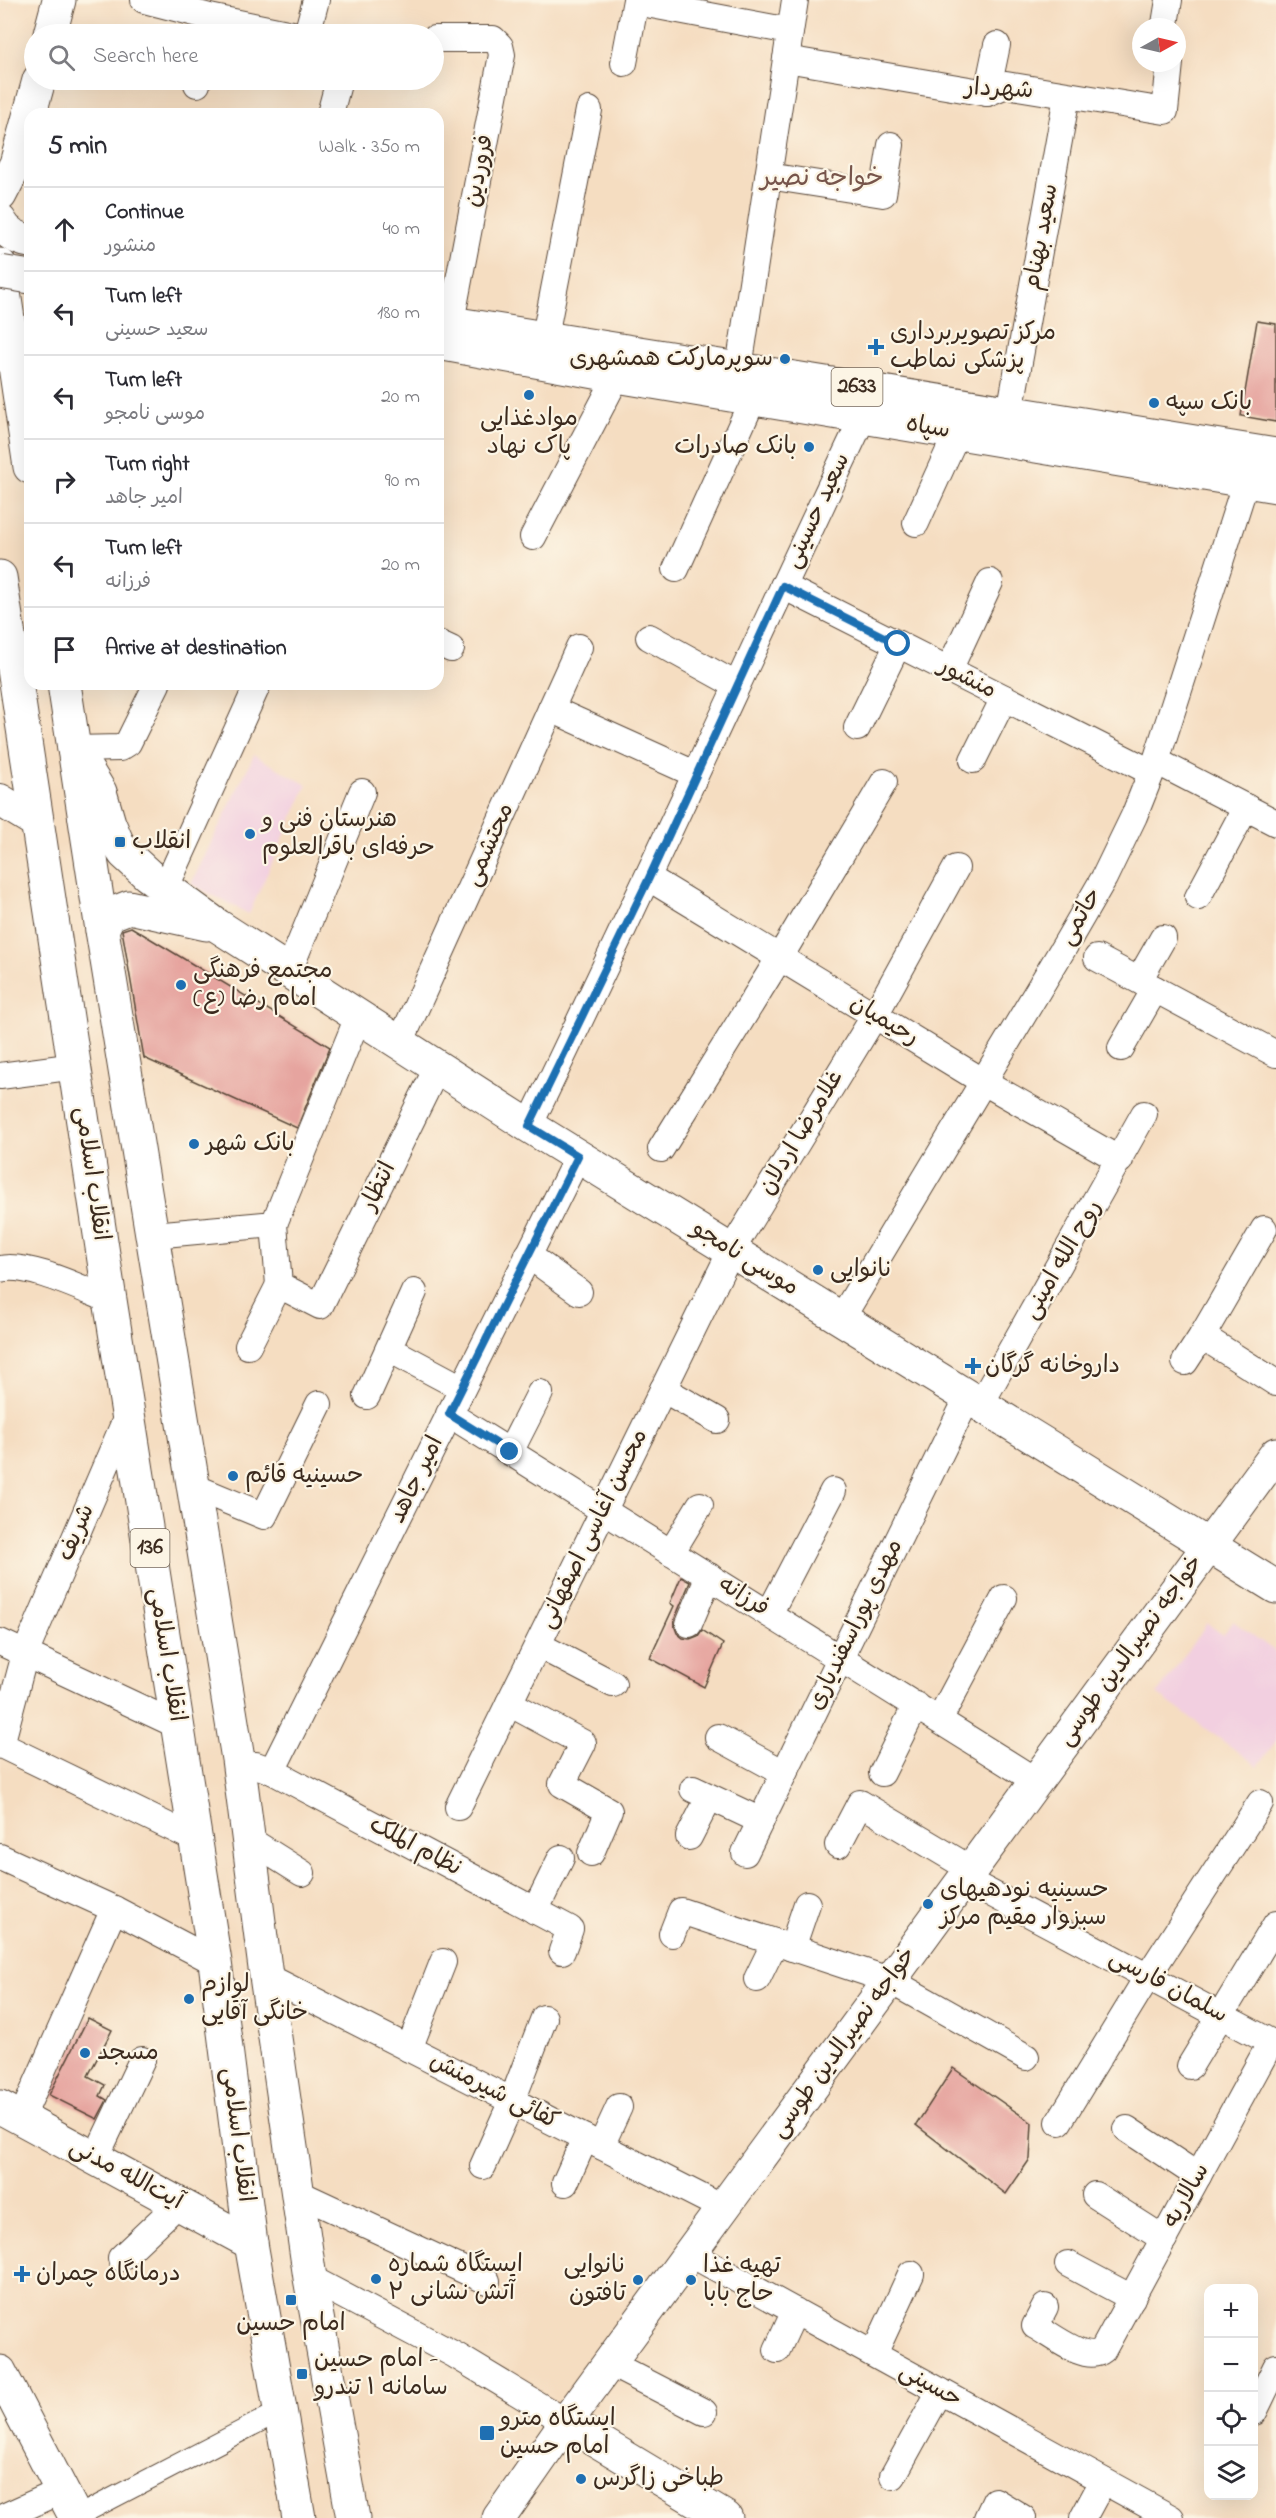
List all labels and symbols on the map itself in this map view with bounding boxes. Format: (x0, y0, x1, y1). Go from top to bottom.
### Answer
north arrow (1132, 18, 1186, 72)
street label: شهردار (962, 71, 1034, 109)
street label: فروردین (456, 132, 504, 210)
district label: خواجه نصیر (758, 160, 884, 198)
street label: سعید بهنام (1015, 181, 1069, 293)
place label: مرکز تصویربرداری پزشکی نماطب (890, 316, 1056, 379)
marker: مرکز تصویربرداری پزشکی نماطب (867, 338, 885, 356)
place label: سوپرمارکت همشهری (569, 342, 773, 377)
marker: سوپرمارکت همشهری (778, 352, 792, 366)
road number: 2633 (832, 368, 882, 406)
place label: بانک سپه (1166, 386, 1252, 421)
marker: موادغذایی پاک نهاد (522, 388, 536, 402)
marker: بانک سپه (1147, 396, 1161, 410)
place label: موادغذایی پاک نهاد (480, 402, 578, 465)
street label: سپاه (903, 407, 953, 449)
place label: بانک صادرات (674, 430, 797, 465)
marker: بانک صادرات (802, 440, 816, 454)
street label: سعید حسینی (776, 447, 860, 575)
route start (884, 630, 910, 656)
street label: منشور (930, 649, 1002, 709)
street label: محتشمی (456, 798, 524, 892)
place label: هنرستان فنی و حرفه‌ای باقرالعلوم (260, 803, 435, 866)
place label: انقلاب (132, 825, 191, 860)
marker: هنرستان فنی و حرفه‌ای باقرالعلوم (243, 827, 257, 841)
marker: انقلاب (113, 835, 127, 849)
street label: حاتمی (1050, 882, 1112, 952)
place label: مجتمع فرهنگی امام رضا (ع) (193, 954, 332, 1017)
marker: مجتمع فرهنگی امام رضا (ع) (174, 978, 188, 992)
street label: رحیمیان (843, 987, 925, 1055)
street label: غلامرضا اردلان (751, 1064, 853, 1202)
street label: انقلاب اسلامی (64, 1105, 118, 1243)
place label: بانک شهر (204, 1127, 295, 1162)
marker: بانک شهر (187, 1137, 201, 1151)
street label: انتظار (352, 1156, 406, 1219)
street label: روح الله امینی (1015, 1194, 1111, 1326)
street label: موسی نامجو (683, 1211, 805, 1306)
place label: نانوایی (830, 1253, 892, 1288)
marker: نانوایی (811, 1263, 825, 1277)
place label: داروخانه گرگان (985, 1349, 1120, 1384)
marker: داروخانه گرگان (966, 1359, 980, 1373)
street label: محسن آغاسی اصفهانی (530, 1423, 658, 1635)
street label: امیر جاهد (381, 1430, 453, 1530)
route end (496, 1438, 522, 1464)
place label: حسینیه قائم (245, 1459, 363, 1494)
marker: حسینیه قائم (226, 1469, 240, 1483)
street label: شریف (49, 1499, 105, 1567)
road number: 136 (130, 1529, 170, 1567)
street label: مهدی پوراسفندیاری (799, 1533, 913, 1717)
street label: خواجه نصیرالدین طوسی (1049, 1548, 1213, 1754)
street label: فرزانه (710, 1568, 776, 1626)
street label: انقلاب اسلامی (138, 1585, 194, 1725)
street label: نظام الملک (362, 1808, 468, 1886)
place label: حسینیه نودهیهای سبزوار مقیم مرکز (938, 1873, 1109, 1936)
marker: حسینیه نودهیهای سبزوار مقیم مرکز (921, 1897, 935, 1911)
street label: خواجه نصیرالدین طوسی (762, 1940, 926, 2146)
street label: سلمان فارسی (1102, 1941, 1234, 2033)
place label: لوازم خانگی آقایی (201, 1968, 308, 2031)
marker: لوازم خانگی آقایی (182, 1992, 196, 2006)
place label: مسجد (97, 2036, 159, 2071)
street label: کفائی شیرمنش (423, 2044, 565, 2140)
marker: مسجد (78, 2046, 92, 2060)
street label: انقلاب اسلامی (211, 2066, 263, 2204)
street label: آیت‌الله مدنی (63, 2130, 190, 2220)
street label: سالاریه (1155, 2157, 1219, 2235)
place label: ایستگاه شماره ۲ آتش نشانی (388, 2248, 523, 2311)
place label: نانوایی تافتون (564, 2249, 627, 2312)
place label: تهیه غذا حاج بابا (703, 2249, 782, 2312)
place label: درمانگاه چمران (36, 2257, 181, 2292)
marker: درمانگاه چمران (13, 2265, 31, 2283)
marker: ایستگاه شماره ۲ آتش نشانی (369, 2272, 383, 2286)
marker: نانوایی تافتون (631, 2273, 645, 2287)
marker: تهیه غذا حاج بابا (684, 2273, 698, 2287)
marker: امام حسین (284, 2293, 298, 2307)
place label: امام حسین (236, 2307, 346, 2342)
place label: امام حسین - سامانه ۱ تندرو (313, 2343, 448, 2406)
street label: حسینی (892, 2354, 968, 2418)
marker: امام حسین - سامانه ۱ تندرو (295, 2367, 309, 2381)
place label: ایستگاه مترو امام حسین (498, 2402, 616, 2465)
marker: ایستگاه مترو امام حسین (478, 2424, 496, 2442)
place label: طباخی زاگرس (593, 2462, 724, 2497)
marker: طباخی زاگرس (574, 2472, 588, 2486)

